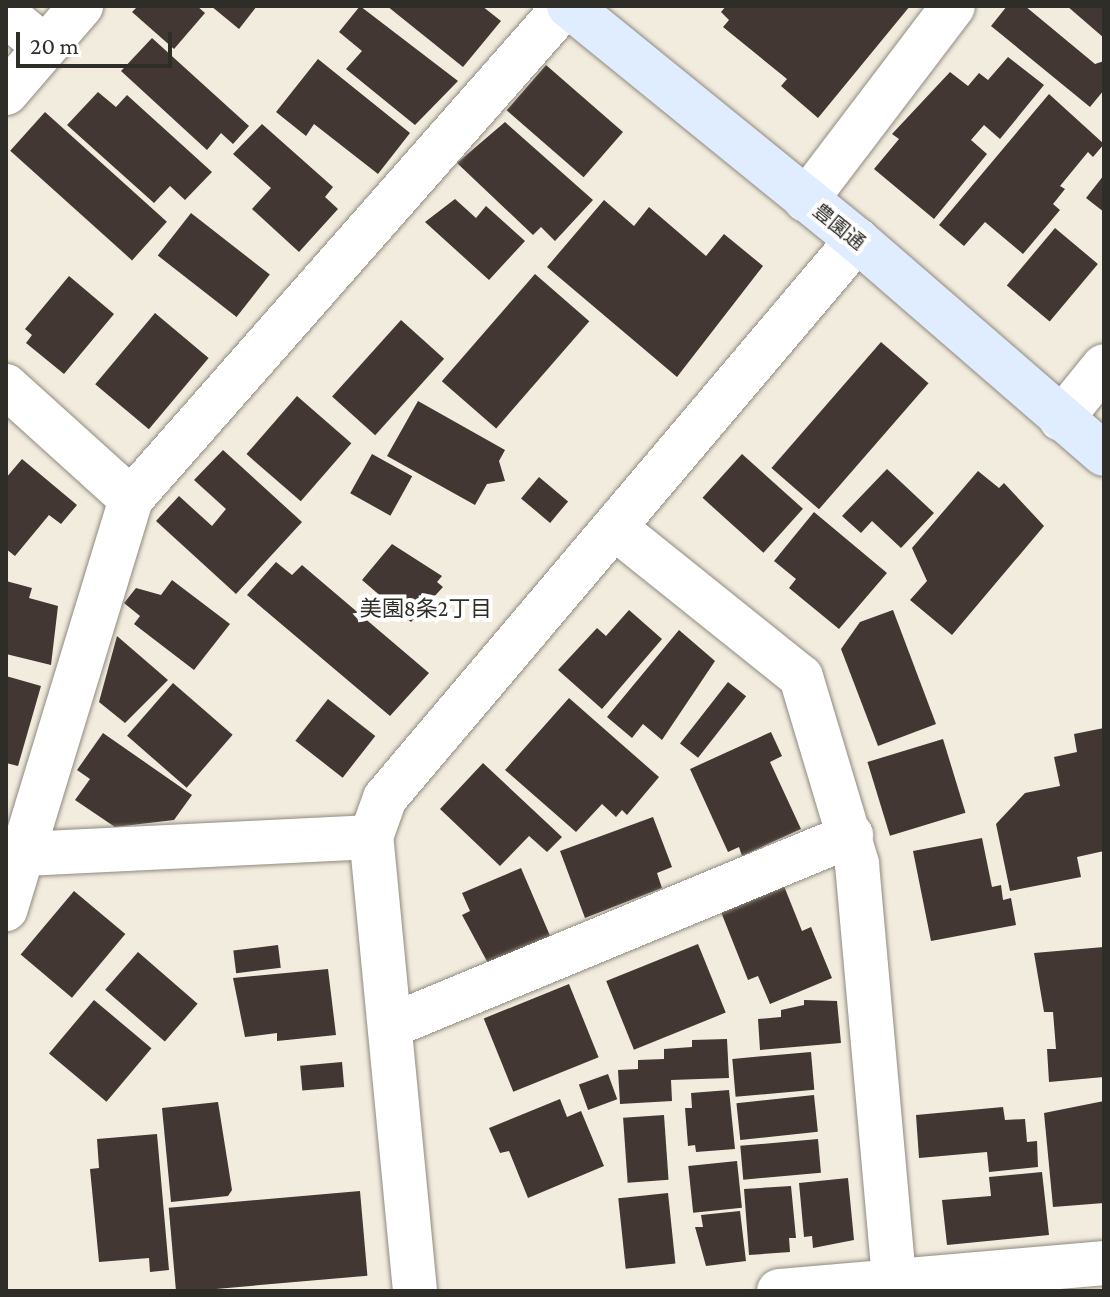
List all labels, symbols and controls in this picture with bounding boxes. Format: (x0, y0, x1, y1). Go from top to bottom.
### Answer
scale bar (20, 16, 176, 66)
text: 20 m (30, 32, 79, 59)
street label: 豊園通 (808, 199, 870, 255)
district label: 美園8条2丁目 (360, 596, 492, 622)

